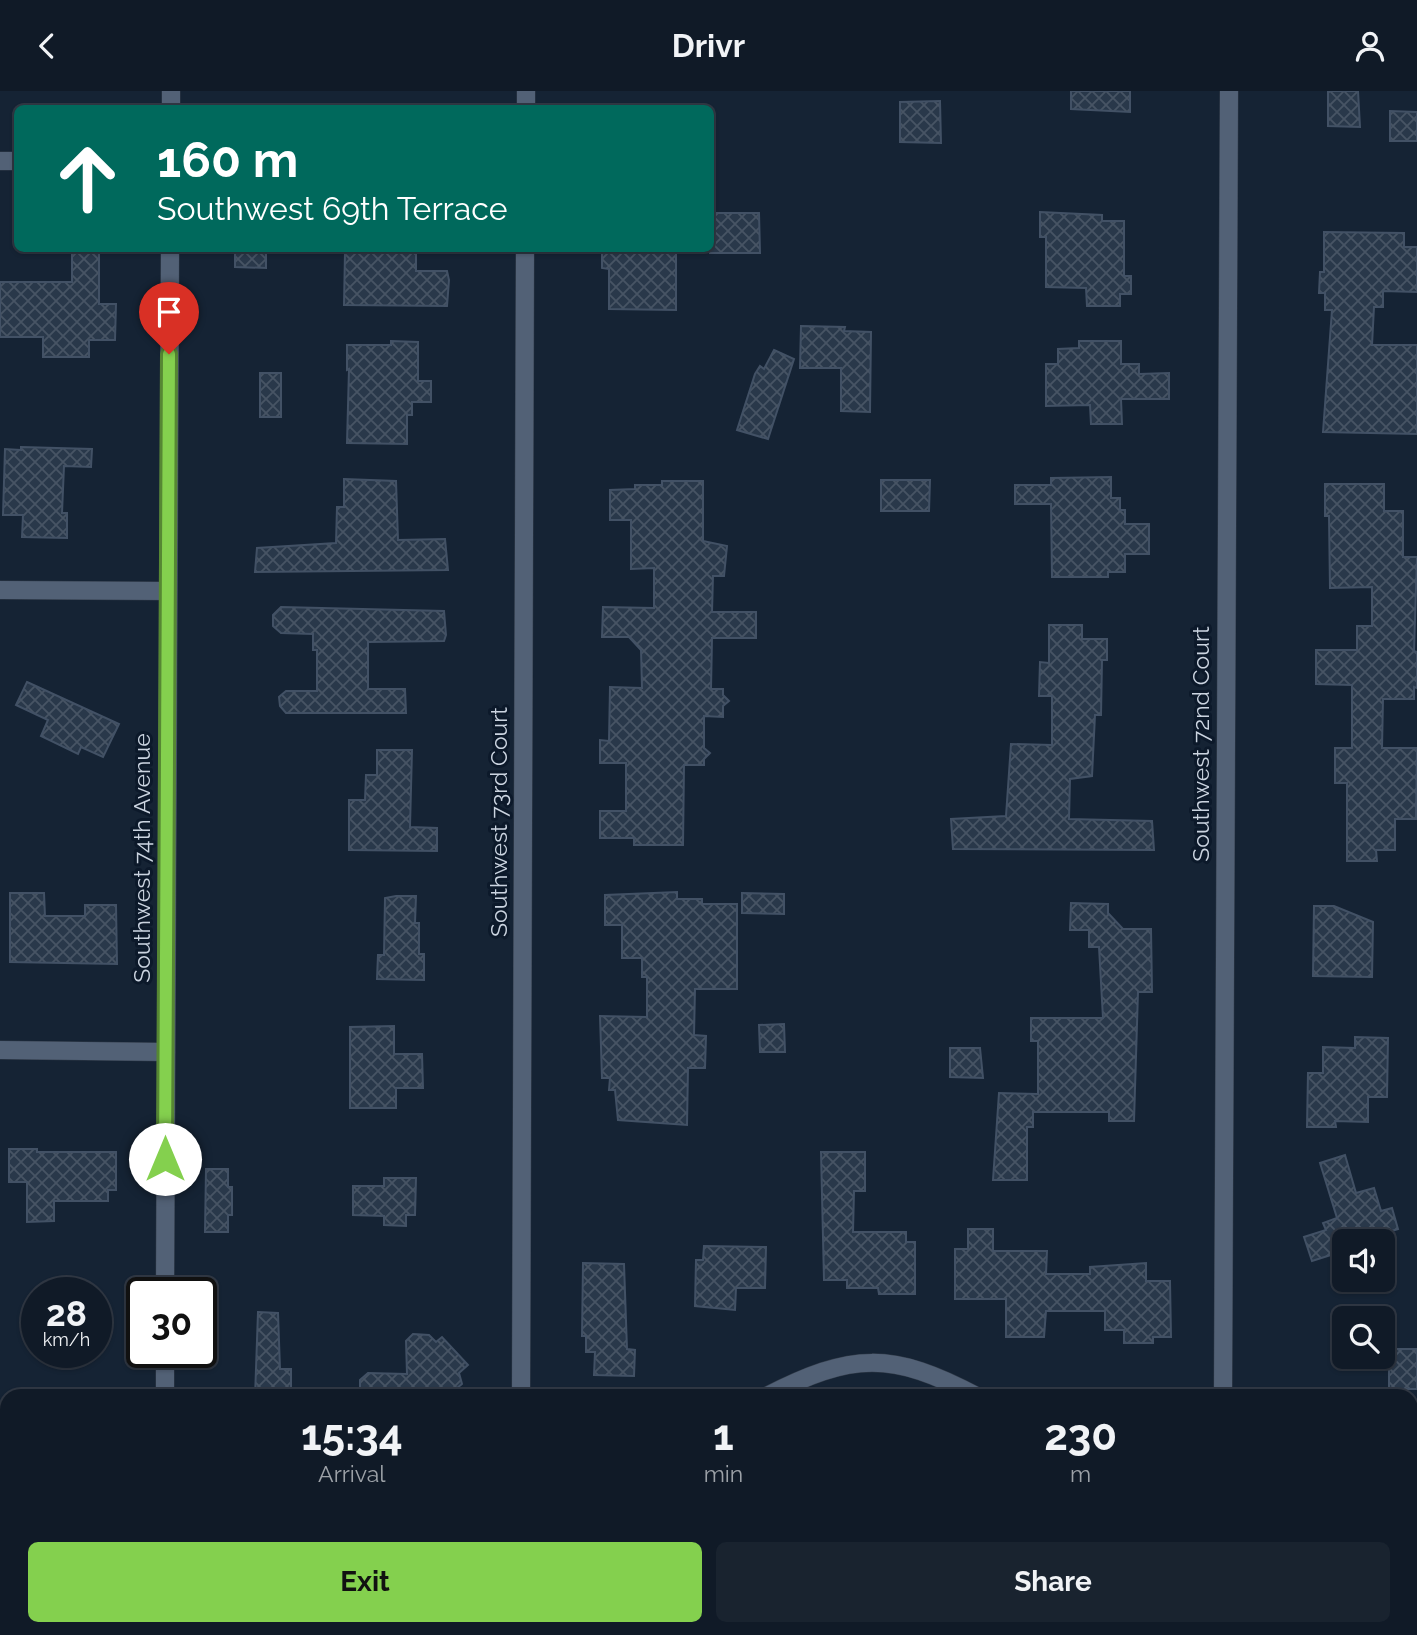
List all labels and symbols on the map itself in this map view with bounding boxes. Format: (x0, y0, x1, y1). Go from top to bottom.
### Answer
pin (139, 282, 199, 354)
street label: Southwest 72nd Court (1187, 626, 1214, 862)
street label: Southwest 73rd Court (485, 707, 512, 937)
street label: Southwest 74th Avenue (128, 733, 155, 983)
position arrow (128, 1122, 202, 1196)
speed limit sign: 30 (126, 1277, 217, 1368)

